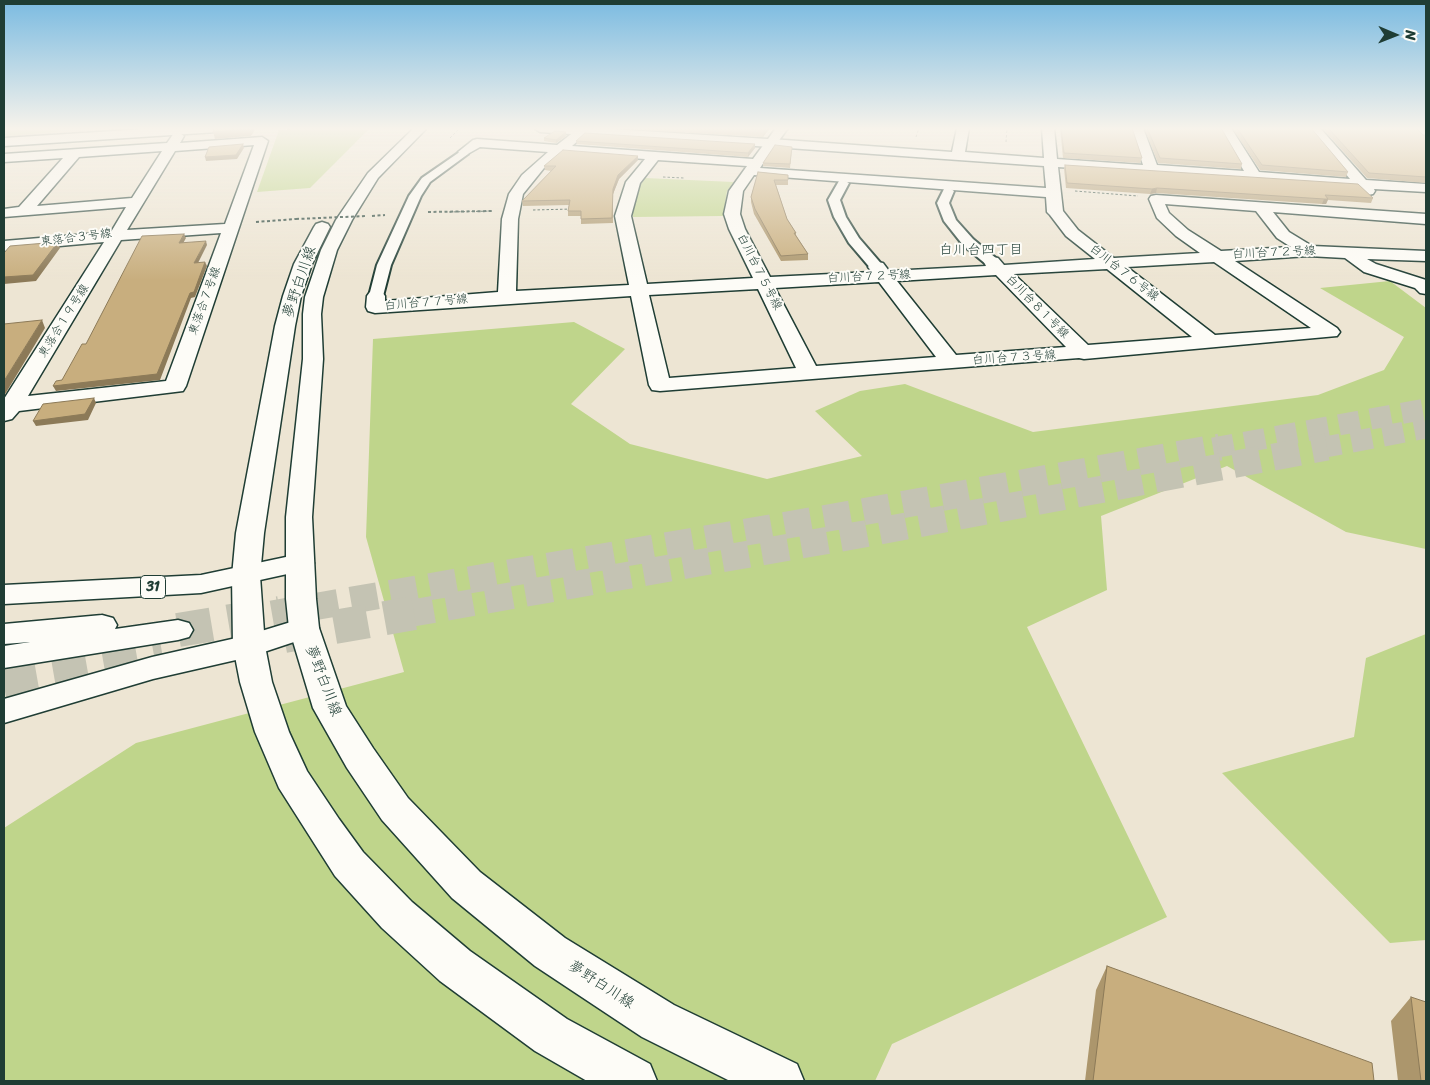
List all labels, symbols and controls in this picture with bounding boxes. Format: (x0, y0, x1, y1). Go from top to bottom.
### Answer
north arrow (1370, 10, 1420, 60)
text: N (1398, 30, 1423, 40)
street label: 東落合３号線 (39, 226, 113, 250)
street label: 白川台７５号線 (734, 231, 784, 313)
street label: 白川台７６号線 (1086, 241, 1162, 305)
district label: 白川台四丁目 (939, 242, 1023, 258)
street label: 夢野白川線 (279, 244, 321, 320)
street label: 白川台７２号線 (1232, 244, 1316, 262)
street label: 東落合７号線 (186, 265, 224, 337)
street label: 白川台７２号線 (827, 268, 911, 286)
street label: 白川台８１号線 (1002, 272, 1072, 342)
street label: 東落合１９号線 (36, 282, 92, 360)
street label: 白川台７７号線 (384, 292, 468, 314)
street label: 白川台７３号線 (972, 348, 1056, 368)
road number: 31 (140, 576, 166, 598)
street label: 夢野白川線 (301, 643, 345, 719)
street label: 夢野白川線 (565, 957, 637, 1013)

